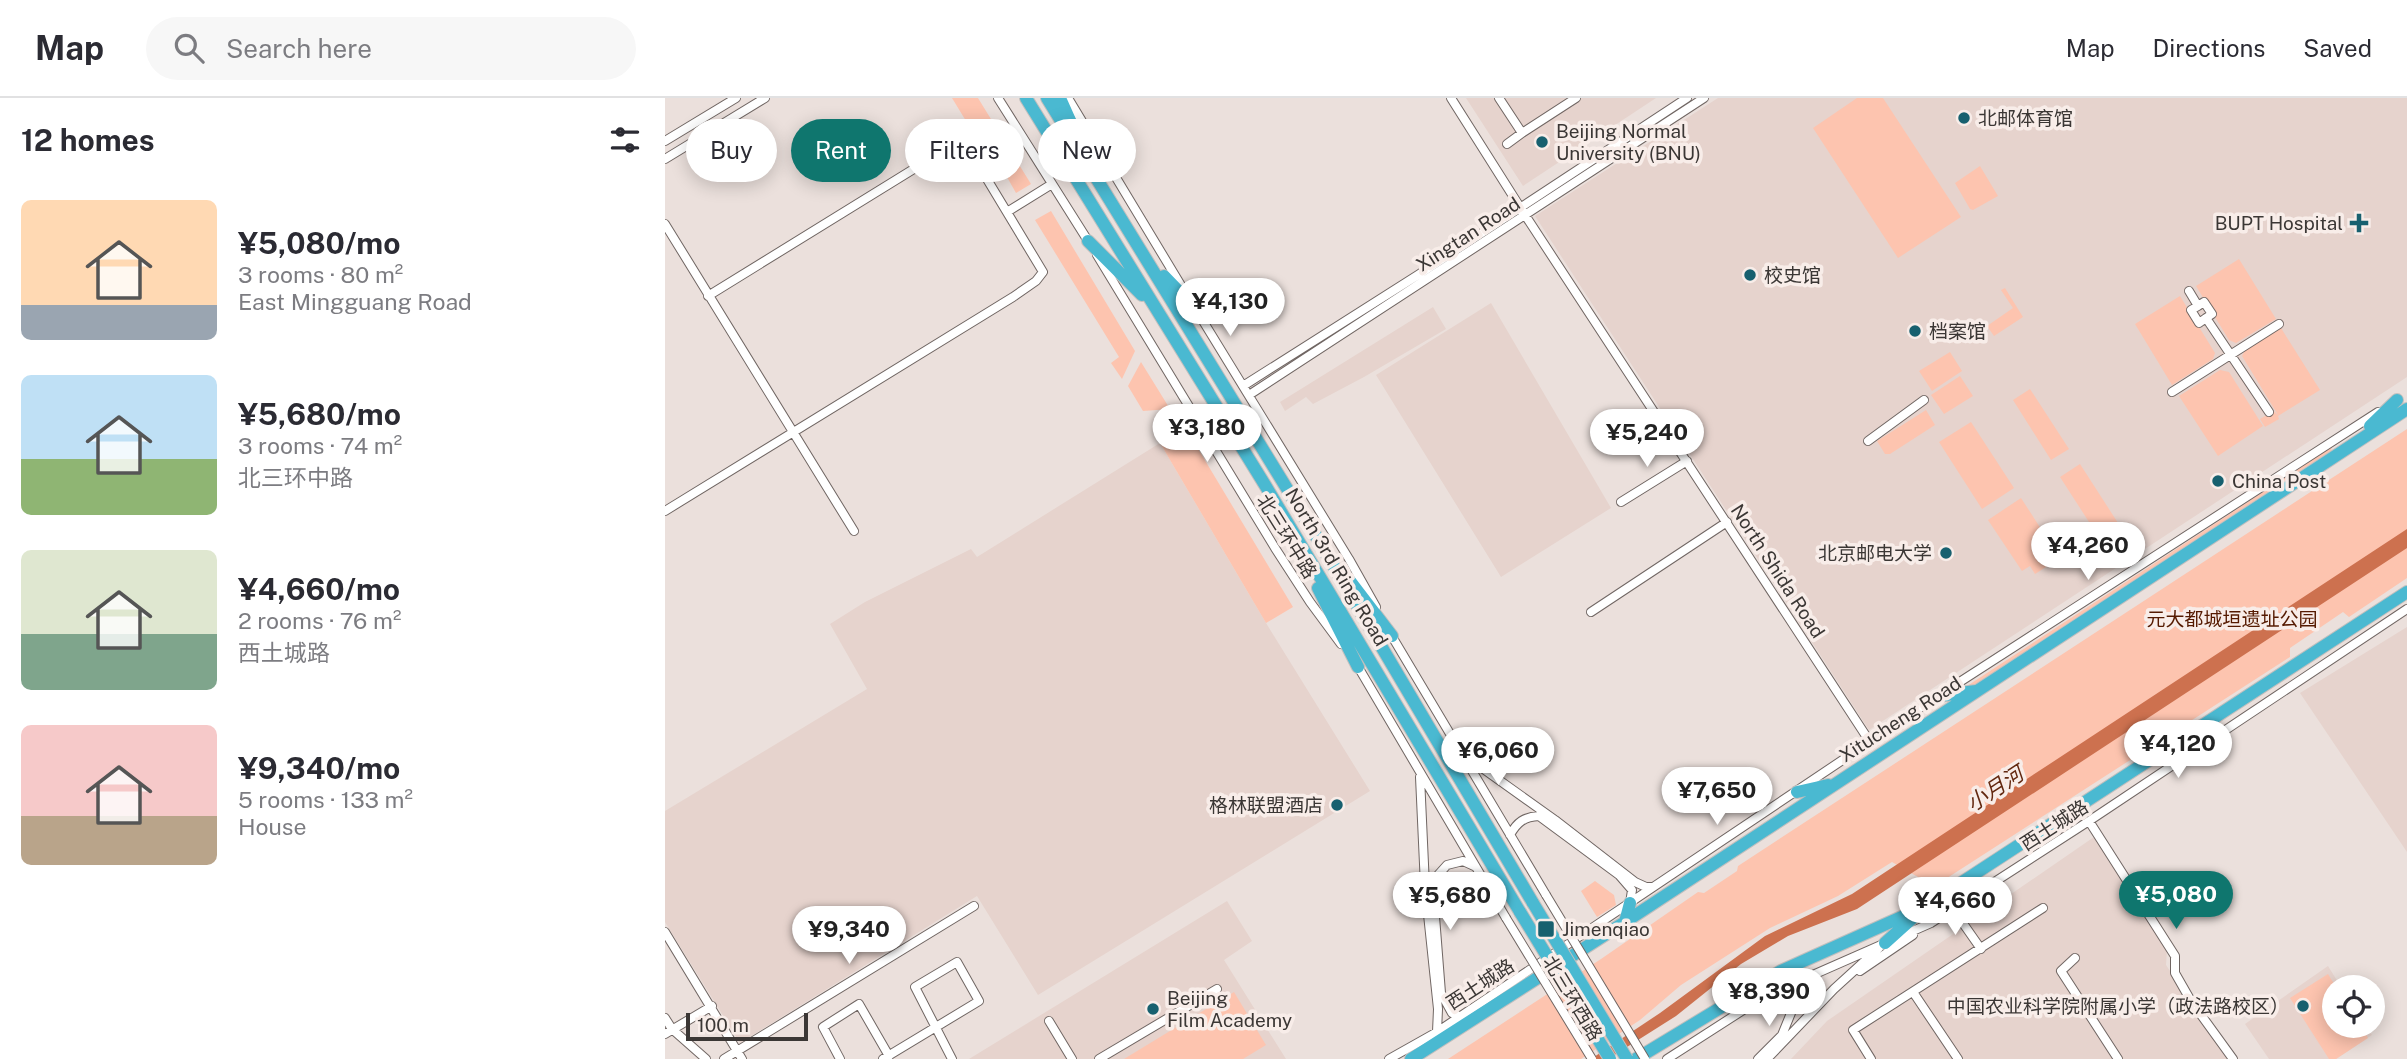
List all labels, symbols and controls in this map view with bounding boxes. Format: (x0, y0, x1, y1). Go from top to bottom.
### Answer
search box (146, 17, 636, 80)
text: Map (35, 29, 104, 67)
icon: search (170, 29, 208, 67)
text: Search here (226, 33, 372, 64)
text: Map (2066, 34, 2115, 62)
text: Directions (2153, 34, 2265, 62)
text: Saved (2303, 34, 2372, 62)
place label: 北邮体育馆 (1978, 107, 2073, 129)
marker: 北邮体育馆 (1956, 110, 1972, 126)
chip: Buy (686, 119, 777, 182)
chip: Rent (791, 119, 891, 182)
chip: Filters (905, 119, 1024, 182)
chip: New (1038, 119, 1136, 182)
place label: Beijing Normal University (BNU) (1556, 120, 1701, 164)
icon: filters (606, 121, 644, 159)
text: 12 homes (21, 122, 155, 158)
marker: Beijing Normal University (BNU) (1534, 134, 1550, 150)
street label: Xingtan Road (1412, 192, 1524, 276)
place label: BUPT Hospital (2215, 212, 2343, 234)
marker: BUPT Hospital (2349, 213, 2369, 233)
text: ¥5,080/mo (238, 225, 401, 261)
icon: home (77, 228, 161, 312)
text: 3 rooms · 80 m² (238, 261, 403, 288)
place label: 校史馆 (1764, 264, 1821, 286)
marker: 校史馆 (1742, 267, 1758, 283)
pin: ¥4,130 (1173, 278, 1287, 338)
text: ¥4,130 (1192, 287, 1268, 314)
text: East Mingguang Road (238, 288, 472, 315)
place label: 档案馆 (1929, 320, 1986, 342)
marker: 档案馆 (1907, 323, 1923, 339)
text: ¥5,680/mo (238, 396, 401, 432)
icon: home (77, 403, 161, 487)
pin: ¥3,180 (1150, 404, 1264, 464)
pin: ¥5,240 (1590, 410, 1704, 469)
text: ¥3,180 (1169, 413, 1245, 440)
text: ¥5,240 (1606, 418, 1688, 445)
text: 3 rooms · 74 m² (238, 432, 402, 459)
text: 北三环中路 (238, 464, 353, 491)
place label: China Post (2232, 470, 2326, 492)
marker: China Post (2210, 473, 2226, 489)
street label: North 3rd Ring Road (1281, 484, 1393, 650)
street label: 北三环中路 (1252, 490, 1322, 582)
street label: North Shida Road (1727, 500, 1829, 642)
pin: ¥4,260 (2031, 522, 2145, 582)
text: ¥4,260 (2047, 531, 2129, 558)
place label: 北京邮电大学 (1818, 542, 1932, 564)
marker: 北京邮电大学 (1938, 545, 1954, 561)
text: ¥4,660/mo (238, 571, 400, 607)
icon: home (77, 578, 161, 662)
text: 2 rooms · 76 m² (238, 607, 401, 634)
park label: 元大都城垣遗址公园 (2146, 608, 2318, 630)
text: 西土城路 (238, 639, 330, 666)
street label: Xitucheng Road (1835, 672, 1965, 766)
pin: ¥4,120 (2121, 720, 2235, 780)
pin: ¥6,060 (1441, 728, 1555, 787)
text: ¥4,120 (2140, 729, 2216, 756)
text: ¥6,060 (1457, 736, 1539, 763)
text: ¥9,340/mo (238, 750, 400, 786)
icon: home (77, 753, 161, 837)
water label: 小月河 (1962, 759, 2031, 816)
pin: ¥7,650 (1660, 768, 1774, 827)
text: ¥7,650 (1678, 776, 1756, 803)
text: 5 rooms · 133 m² (238, 786, 413, 813)
place label: 格林联盟酒店 (1209, 794, 1323, 816)
street label: 西土城路 (2016, 795, 2092, 855)
marker: 格林联盟酒店 (1329, 797, 1345, 813)
text: House (238, 813, 306, 840)
pin: ¥5,680 (1393, 872, 1507, 932)
pin: ¥5,080 (2119, 872, 2233, 931)
pin: ¥4,660 (1898, 878, 2012, 937)
text: ¥5,080 (2135, 880, 2217, 907)
text: ¥5,680 (1409, 881, 1491, 908)
text: ¥4,660 (1914, 886, 1996, 913)
pin: ¥9,340 (792, 906, 906, 966)
text: ¥9,340 (808, 915, 890, 942)
place label: Jimenqiao (1562, 918, 1650, 940)
marker: Jimenqiao (1536, 919, 1556, 939)
street label: 北三环西路 (1539, 952, 1607, 1044)
street label: 西土城路 (1442, 954, 1518, 1014)
pin: ¥8,390 (1712, 968, 1826, 1028)
map controls (2322, 975, 2385, 1038)
button: locate (2322, 975, 2385, 1038)
text: ¥8,390 (1728, 977, 1810, 1004)
place label: Beijing Film Academy (1167, 987, 1292, 1031)
place label: 中国农业科学院附属小学（政法路校区） (1947, 995, 2289, 1017)
marker: 中国农业科学院附属小学（政法路校区） (2295, 998, 2311, 1014)
marker: Beijing Film Academy (1145, 1001, 1161, 1017)
scale bar (686, 1010, 809, 1042)
text: 100 m (697, 1014, 749, 1036)

